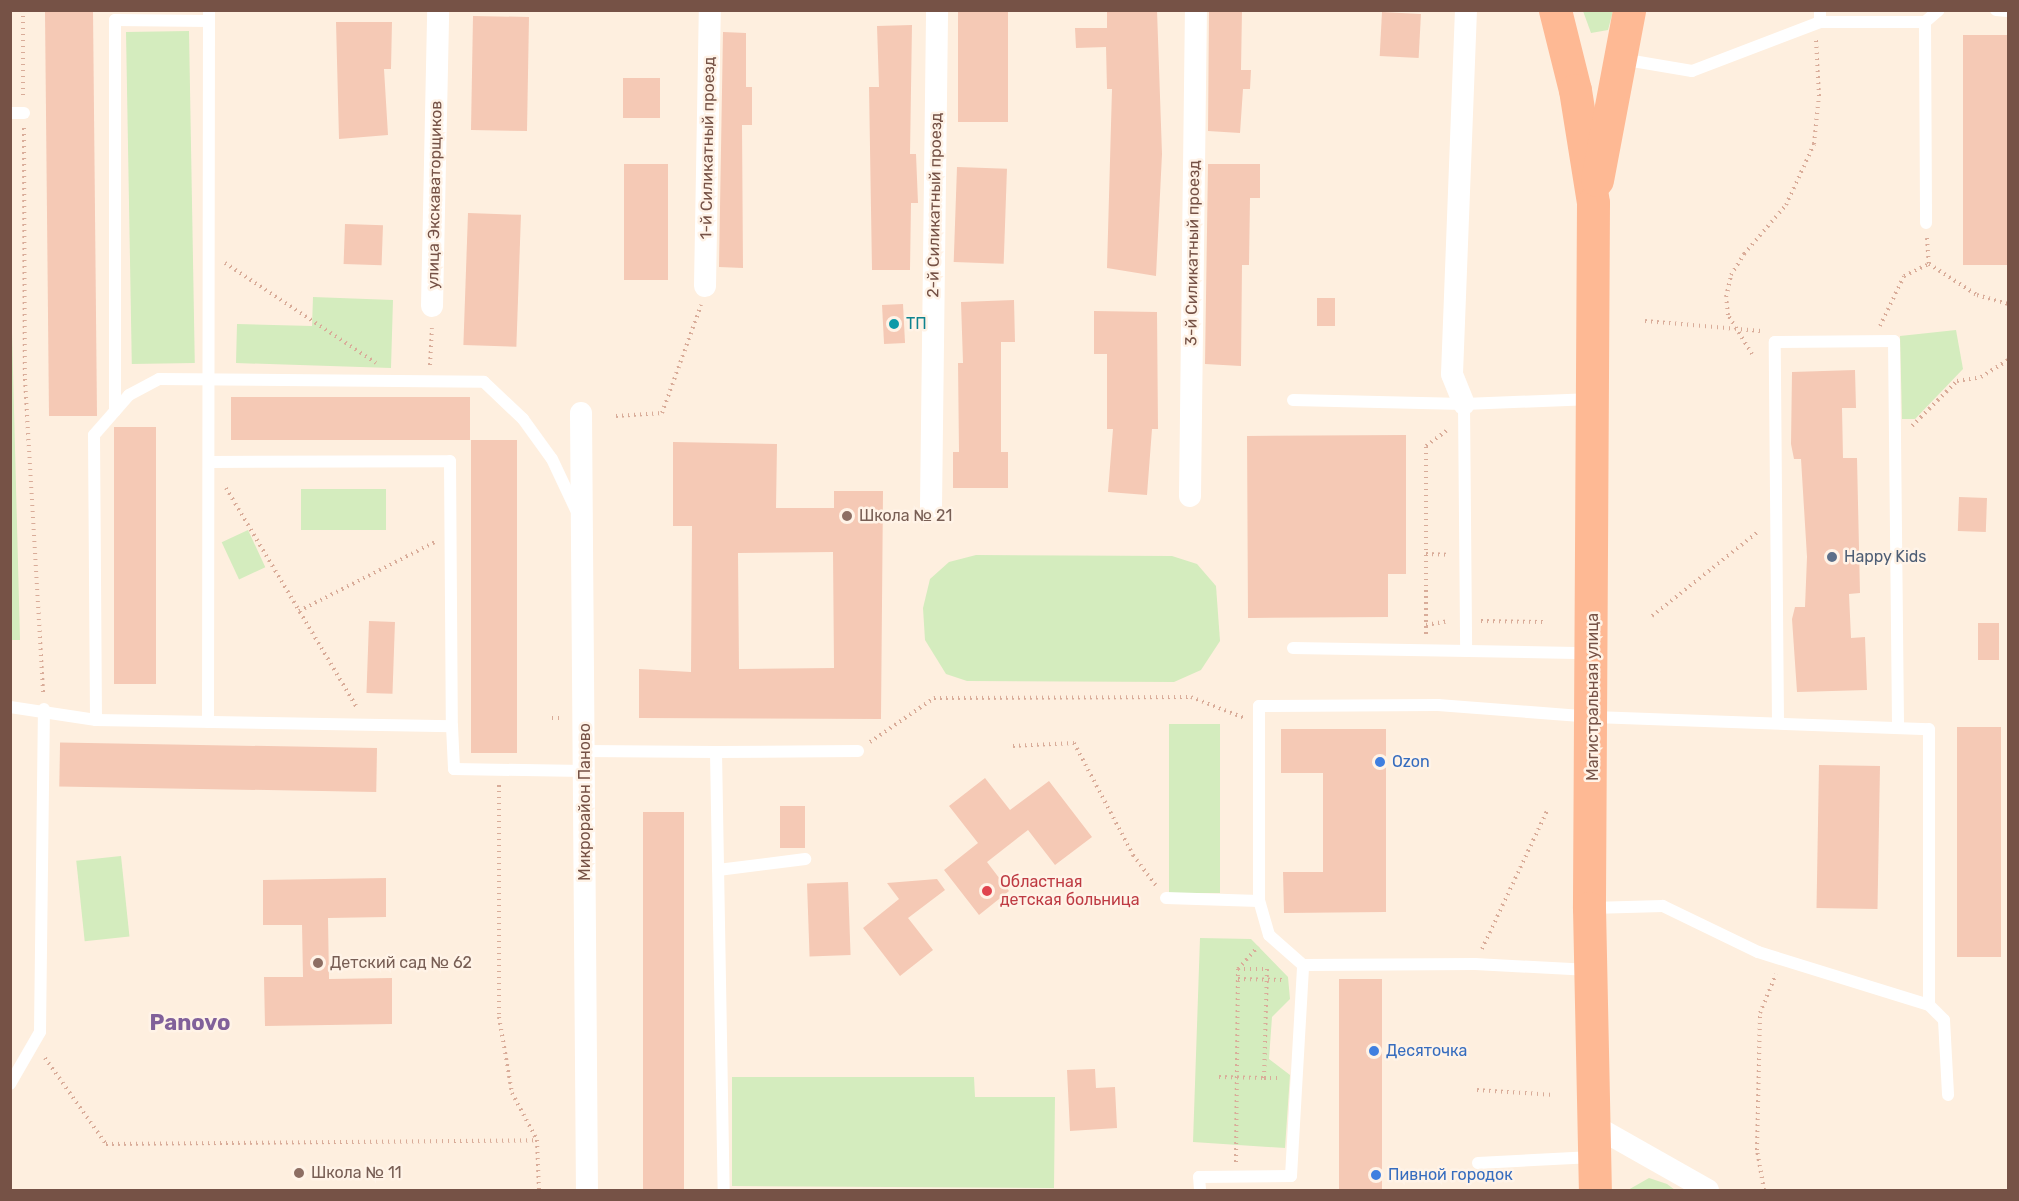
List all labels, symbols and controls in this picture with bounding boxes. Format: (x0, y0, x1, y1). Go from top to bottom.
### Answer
street label: 1-й Силикатный проезд (697, 56, 719, 240)
street label: улица Экскаваторщиков (424, 101, 446, 289)
street label: 2-й Силикатный проезд (924, 112, 946, 298)
street label: 3-й Силикатный проезд (1182, 160, 1204, 346)
place label: ТП (906, 314, 927, 334)
marker: ТП (887, 317, 901, 331)
place label: Школа № 21 (859, 506, 952, 526)
marker: Школа № 21 (840, 509, 854, 523)
place label: Happy Kids (1844, 547, 1927, 567)
marker: Happy Kids (1825, 550, 1839, 564)
street label: Магистральная улица (1583, 613, 1603, 781)
street label: Микрорайон Паново (575, 723, 595, 881)
place label: Ozon (1392, 752, 1430, 772)
marker: Ozon (1373, 755, 1387, 769)
place label: Областная детская больница (1000, 872, 1139, 910)
marker: Областная детская больница (978, 882, 996, 900)
place label: Детский сад № 62 (330, 953, 472, 973)
marker: Детский сад № 62 (311, 956, 325, 970)
district label: Panovo (150, 1010, 230, 1036)
place label: Десяточка (1386, 1041, 1467, 1061)
marker: Десяточка (1367, 1044, 1381, 1058)
place label: Школа № 11 (311, 1163, 402, 1183)
place label: Пивной городок (1388, 1165, 1513, 1185)
marker: Школа № 11 (292, 1166, 306, 1180)
marker: Пивной городок (1369, 1168, 1383, 1182)

